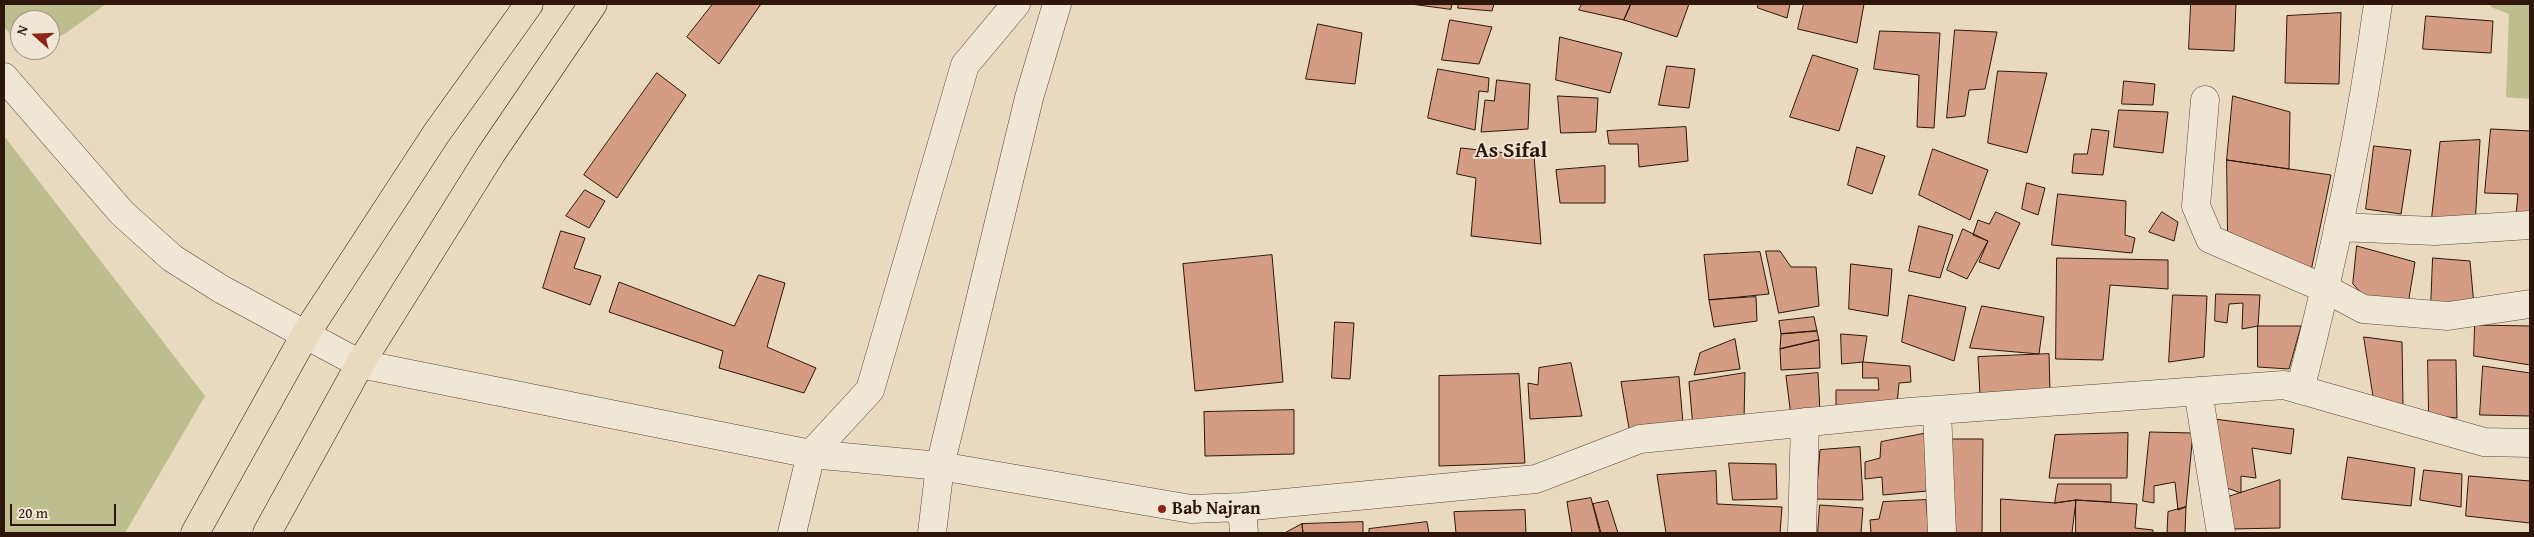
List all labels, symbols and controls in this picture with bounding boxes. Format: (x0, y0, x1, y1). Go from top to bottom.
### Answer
north arrow (10, 10, 60, 60)
text: N (11, 22, 33, 38)
district label: As Sifal (1475, 138, 1547, 164)
scale bar (12, 494, 119, 526)
place label: Bab Najran (1172, 498, 1261, 520)
text: 20 m (18, 502, 48, 523)
marker: Bab Najran (1156, 503, 1168, 515)

